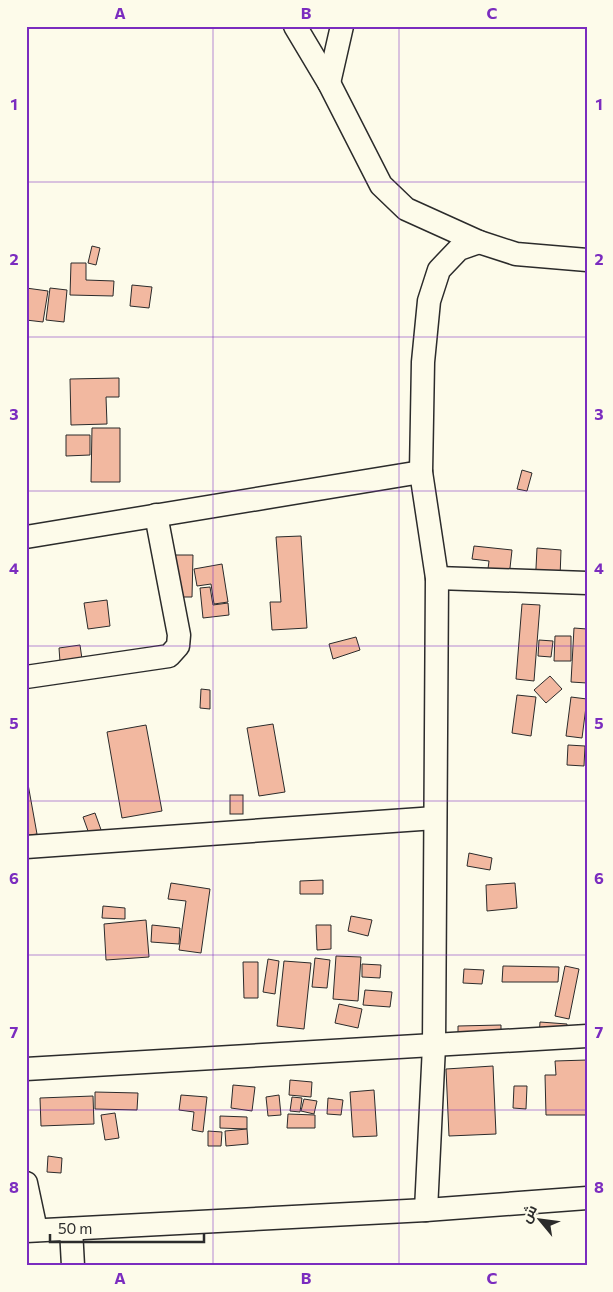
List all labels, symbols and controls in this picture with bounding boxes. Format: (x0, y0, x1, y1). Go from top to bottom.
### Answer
text: A (114, 3, 126, 22)
text: B (301, 3, 312, 22)
text: C (487, 3, 498, 22)
text: 1 (10, 94, 18, 113)
text: 1 (595, 94, 603, 113)
text: 2 (9, 249, 19, 268)
text: 2 (594, 249, 604, 268)
text: 3 (9, 404, 19, 423)
text: 3 (594, 404, 604, 423)
text: 4 (9, 558, 19, 577)
text: 4 (594, 558, 604, 577)
text: 5 (9, 713, 19, 732)
text: 5 (594, 713, 604, 732)
text: 6 (9, 868, 19, 887)
text: 6 (594, 868, 604, 887)
text: 7 (10, 1022, 19, 1041)
text: 7 (595, 1022, 604, 1041)
text: 8 (9, 1177, 19, 1196)
text: 8 (594, 1177, 604, 1196)
north arrow (516, 1194, 566, 1244)
text: ش (516, 1201, 541, 1226)
scale bar (50, 1212, 204, 1244)
text: 50 m (58, 1219, 92, 1237)
text: A (114, 1268, 126, 1287)
text: B (301, 1268, 312, 1287)
text: C (487, 1268, 498, 1287)

